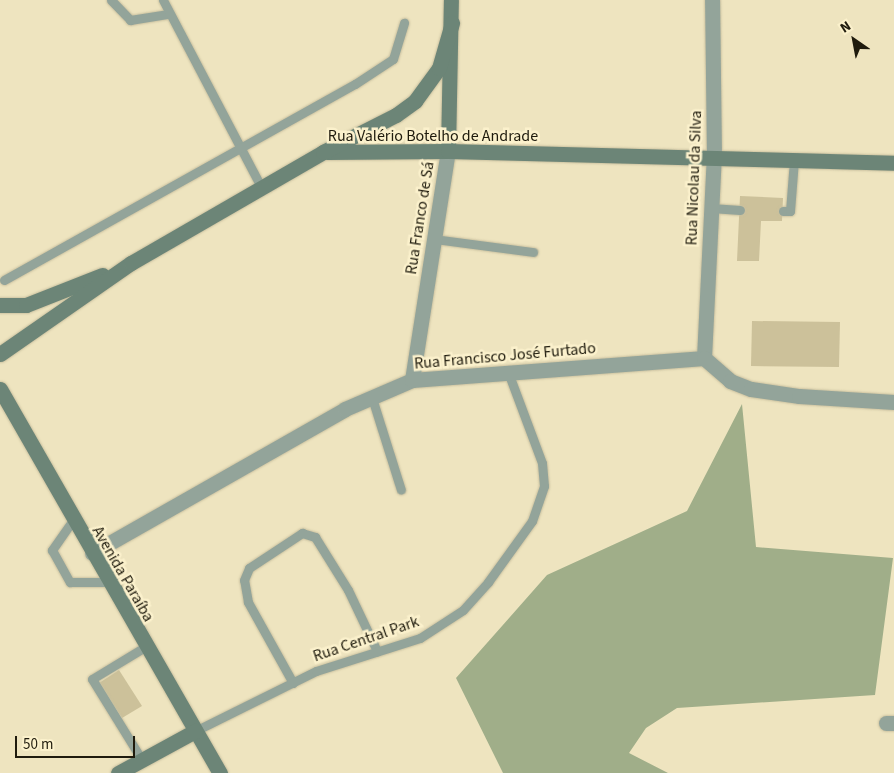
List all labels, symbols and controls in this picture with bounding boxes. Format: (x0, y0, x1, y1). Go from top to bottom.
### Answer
north arrow (829, 15, 879, 65)
text: N (836, 16, 855, 38)
street label: Rua Nicolau da Silva (682, 110, 706, 246)
street label: Rua Valério Botelho de Andrade (328, 126, 538, 146)
street label: Rua Franco de Sá (402, 160, 438, 276)
street label: Rua Francisco José Furtado (413, 338, 597, 374)
street label: Avenida Paraíba (88, 523, 158, 625)
street label: Rua Central Park (311, 612, 421, 666)
scale bar (18, 726, 138, 758)
text: 50 m (23, 734, 53, 755)

